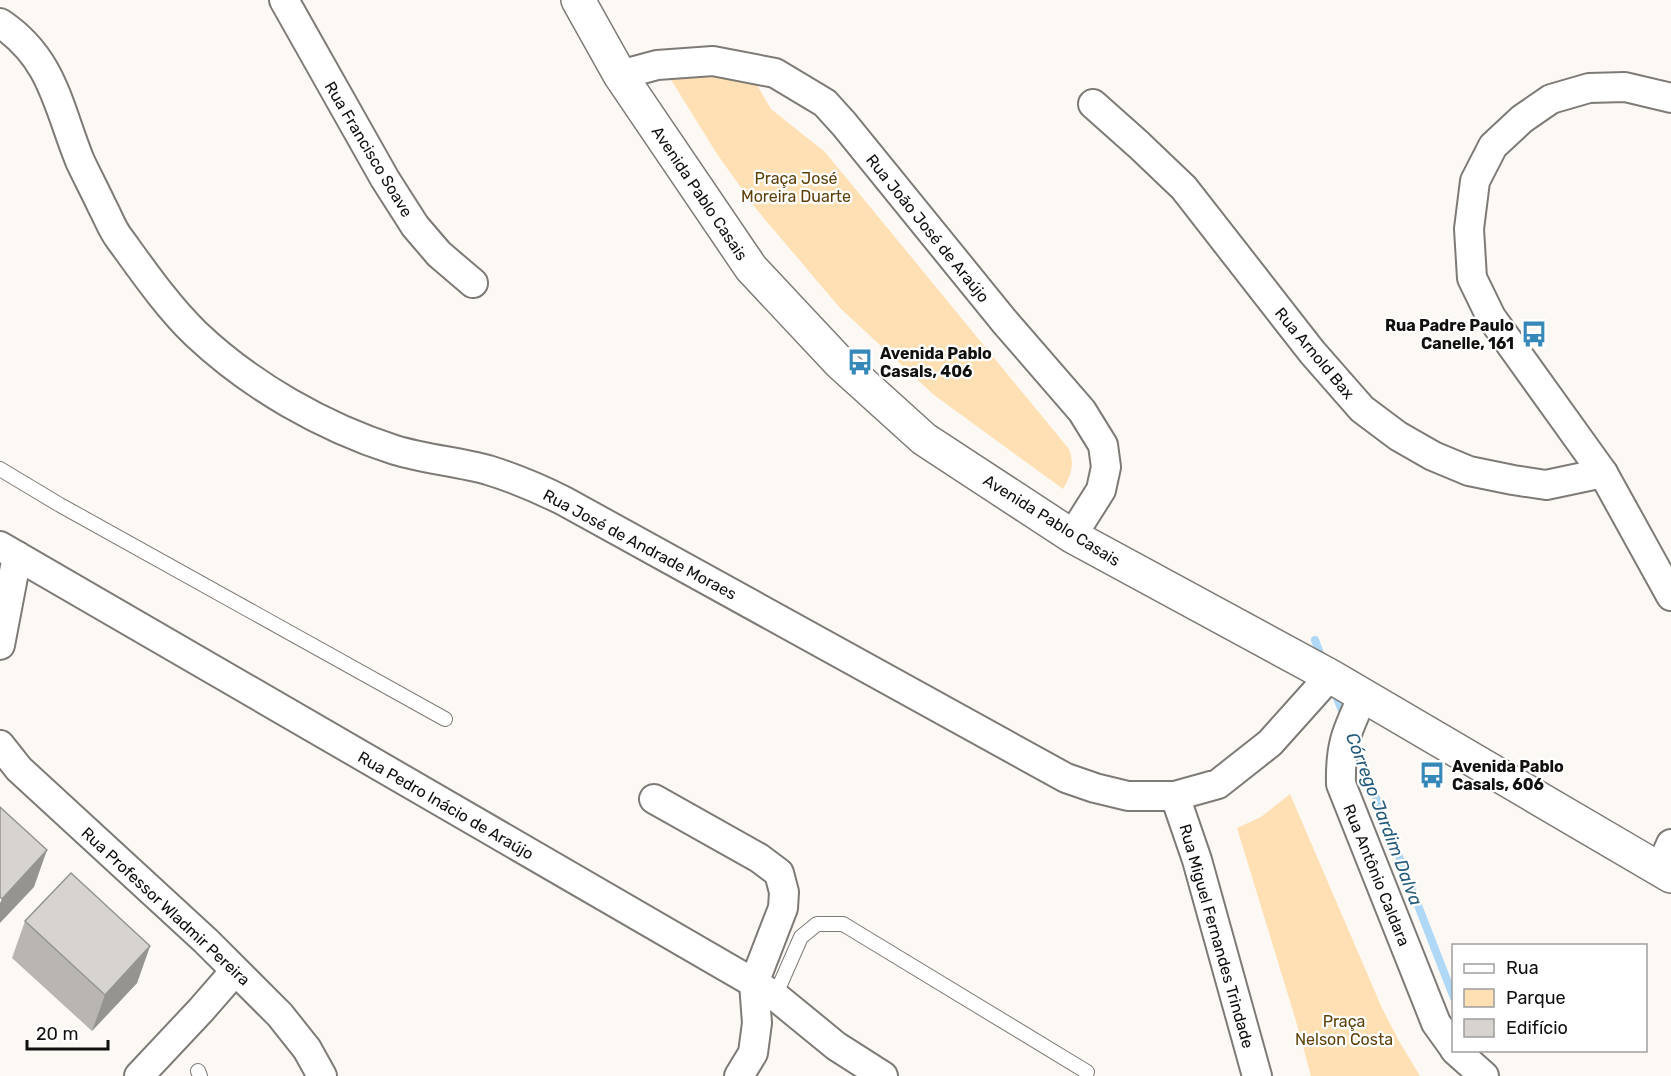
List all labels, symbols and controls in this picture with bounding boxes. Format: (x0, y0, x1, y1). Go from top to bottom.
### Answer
street label: Rua Francisco Soave (321, 78, 417, 220)
street label: Avenida Pablo Casais (648, 123, 752, 264)
street label: Rua João José de Araújo (862, 150, 993, 306)
park label: Praça José Moreira Duarte (741, 169, 851, 206)
street label: Rua Arnold Bax (1271, 304, 1359, 403)
place label: Rua Padre Paulo Canelle, 161 (1385, 316, 1514, 353)
bus stop icon: Rua Padre Paulo Canelle, 161 (1519, 319, 1549, 349)
place label: Avenida Pablo Casals, 406 (880, 344, 992, 381)
bus stop icon: Avenida Pablo Casals, 406 (845, 347, 875, 377)
street label: Avenida Pablo Casais (980, 471, 1124, 570)
street label: Rua José de Andrade Moraes (540, 485, 740, 604)
water label: Córrego Jardim Dalva (1341, 729, 1427, 909)
street label: Rua Pedro Inácio de Araújo (355, 747, 537, 864)
place label: Avenida Pablo Casals, 606 (1452, 757, 1564, 794)
bus stop icon: Avenida Pablo Casals, 606 (1417, 760, 1447, 790)
street label: Rua Antônio Caldara (1339, 801, 1414, 949)
street label: Rua Miguel Fernandes Trindade (1175, 822, 1258, 1051)
street label: Rua Professor Wladmir Pereira (77, 823, 254, 990)
legend (1452, 944, 1647, 1052)
text: Rua (1506, 957, 1539, 979)
text: Parque (1506, 987, 1566, 1009)
park label: Praça Nelson Costa (1295, 1012, 1393, 1049)
scale bar (27, 1013, 108, 1051)
text: Edifício (1506, 1017, 1568, 1039)
text: 20 m (36, 1023, 78, 1045)

